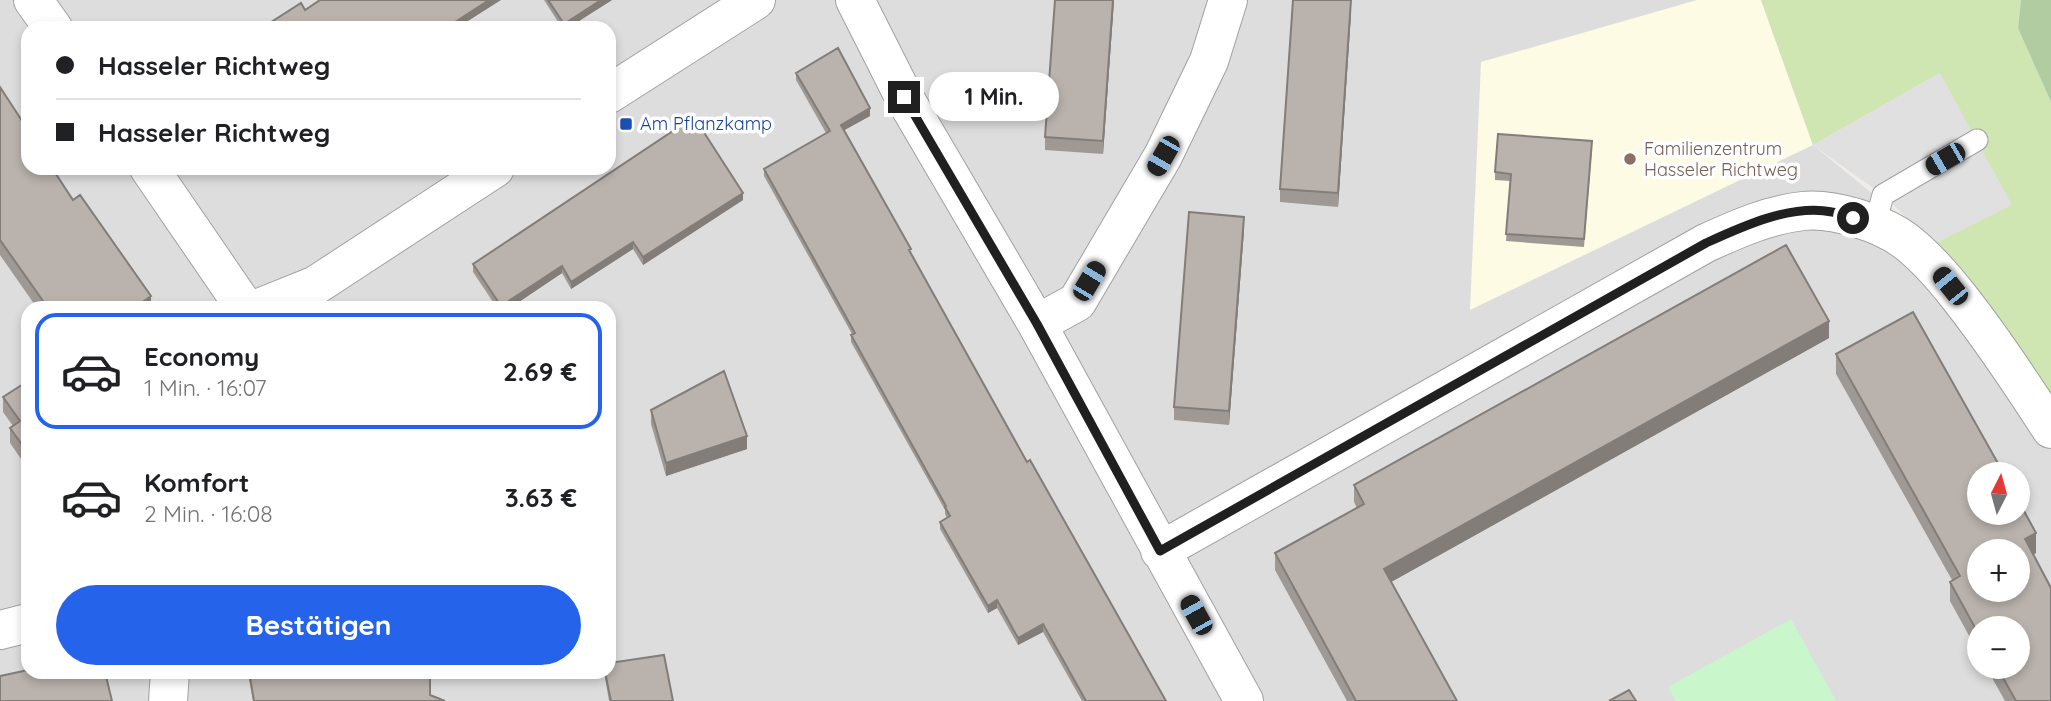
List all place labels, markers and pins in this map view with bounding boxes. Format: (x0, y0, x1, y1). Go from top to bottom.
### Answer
place label: Am Pflanzkamp (640, 112, 772, 135)
marker: Am Pflanzkamp (618, 116, 634, 132)
place label: Familienzentrum Hasseler Richtweg (1644, 137, 1798, 181)
marker: Familienzentrum Hasseler Richtweg (1622, 151, 1638, 167)

